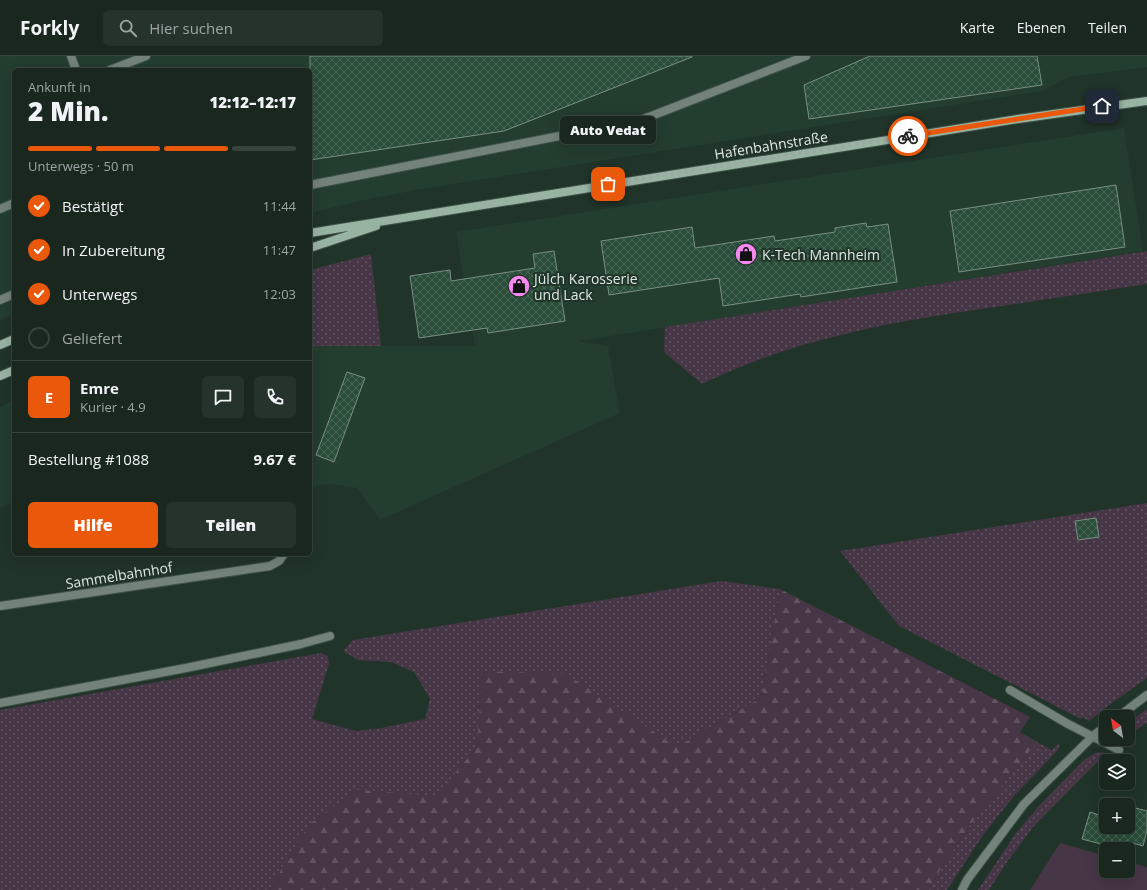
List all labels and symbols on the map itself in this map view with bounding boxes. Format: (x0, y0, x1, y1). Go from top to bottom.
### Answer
pin (1085, 89, 1119, 123)
callout: Auto Vedat (560, 116, 656, 144)
courier (888, 116, 928, 156)
street label: Hafenbahnstraße (713, 127, 829, 163)
pin (591, 167, 625, 201)
shop icon: K-Tech Mannheim (733, 241, 759, 267)
place label: K-Tech Mannheim (762, 245, 880, 264)
place label: Jülch Karosserie und Lack (532, 269, 638, 304)
shop icon: Jülch Karosserie und Lack (506, 273, 532, 299)
street label: Sammelbahnhof (64, 557, 175, 593)
north arrow (1099, 710, 1135, 746)

